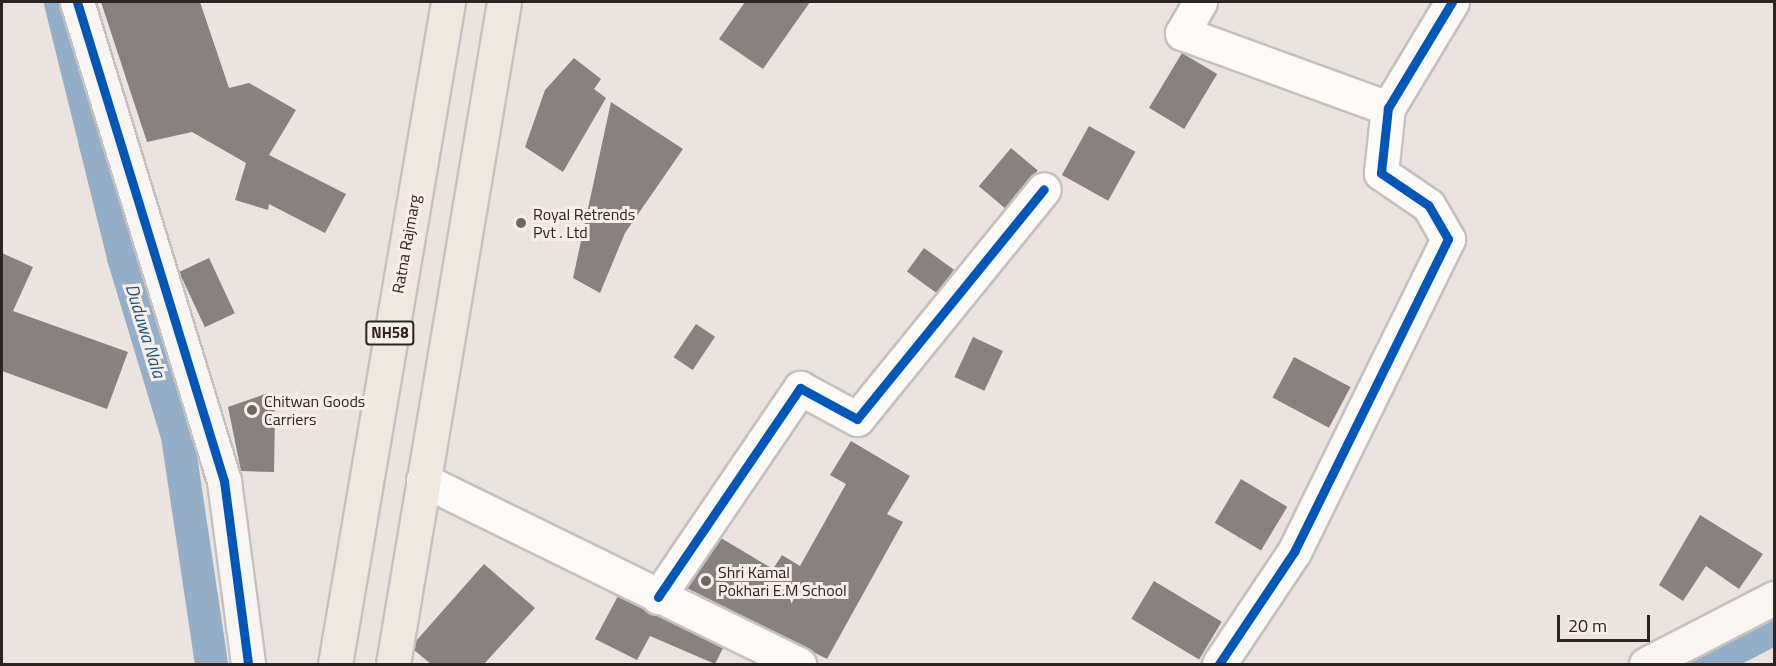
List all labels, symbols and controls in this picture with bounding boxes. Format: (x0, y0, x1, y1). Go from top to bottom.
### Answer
street label: Ratna Rajmarg (388, 193, 424, 295)
place label: Royal Retrends Pvt . Ltd (533, 204, 635, 242)
marker: Royal Retrends Pvt . Ltd (514, 216, 528, 230)
water label: Duduwa Nala (120, 281, 170, 381)
road number: NH58 (364, 321, 416, 345)
place label: Chitwan Goods Carriers (264, 391, 365, 429)
marker: Chitwan Goods Carriers (245, 403, 259, 417)
place label: Shri Kamal Pokhari E.M School (718, 562, 847, 600)
marker: Shri Kamal Pokhari E.M School (699, 574, 713, 588)
scale bar (1560, 603, 1653, 641)
text: 20 m (1568, 612, 1607, 639)

